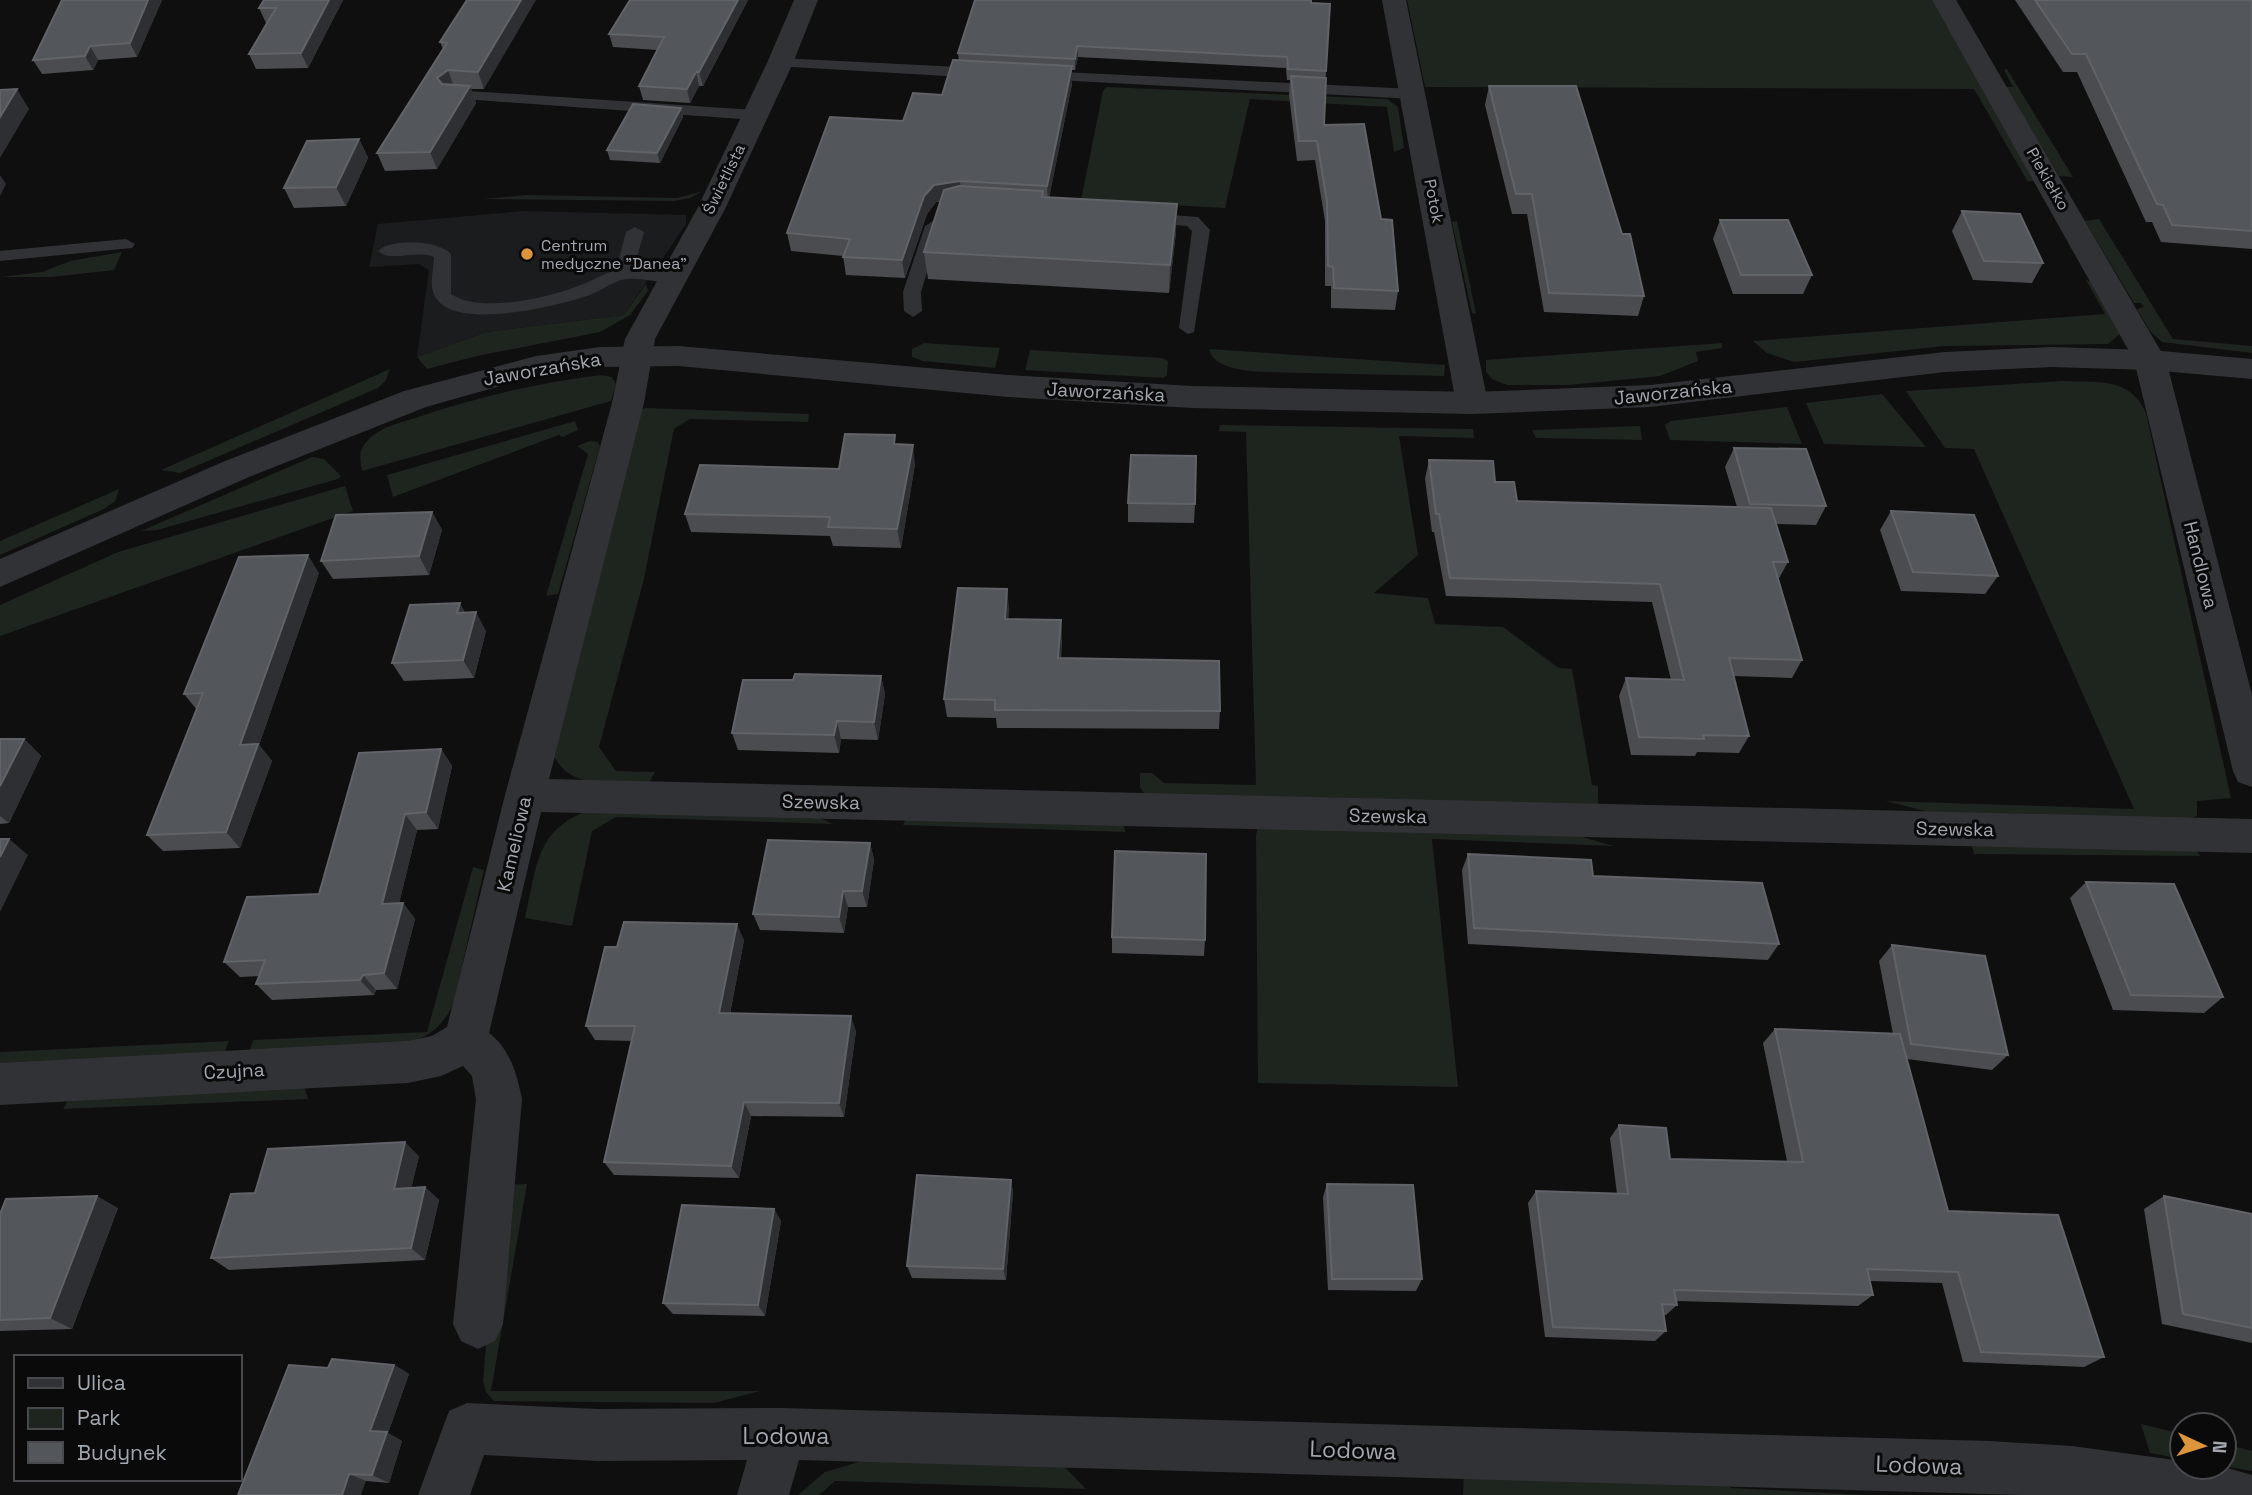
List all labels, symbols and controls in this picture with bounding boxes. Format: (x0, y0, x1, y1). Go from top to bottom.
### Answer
street label: Świetlista (698, 140, 750, 218)
street label: Piekiełko (2022, 144, 2074, 214)
street label: Potok (1419, 177, 1449, 225)
place label: Centrum medyczne "Danea" (541, 235, 687, 274)
marker: Centrum medyczne "Danea" (519, 246, 535, 262)
street label: Jaworzańska (481, 346, 603, 392)
street label: Jaworzańska (1613, 373, 1733, 411)
street label: Jaworzańska (1046, 376, 1166, 408)
street label: Handlowa (2178, 519, 2224, 611)
street label: Szewska (782, 789, 860, 815)
street label: Kameliowa (491, 794, 537, 894)
street label: Szewska (1349, 803, 1427, 829)
street label: Szewska (1916, 816, 1994, 842)
street label: Czujna (203, 1057, 265, 1085)
legend (14, 1355, 242, 1481)
text: Ulica (77, 1369, 126, 1396)
text: Park (77, 1404, 121, 1431)
north arrow (2168, 1411, 2238, 1481)
street label: Lodowa (743, 1421, 829, 1451)
street label: Lodowa (1309, 1433, 1397, 1467)
text: Budynek (77, 1439, 167, 1466)
text: N (2207, 1440, 2232, 1454)
street label: Lodowa (1875, 1448, 1963, 1482)

